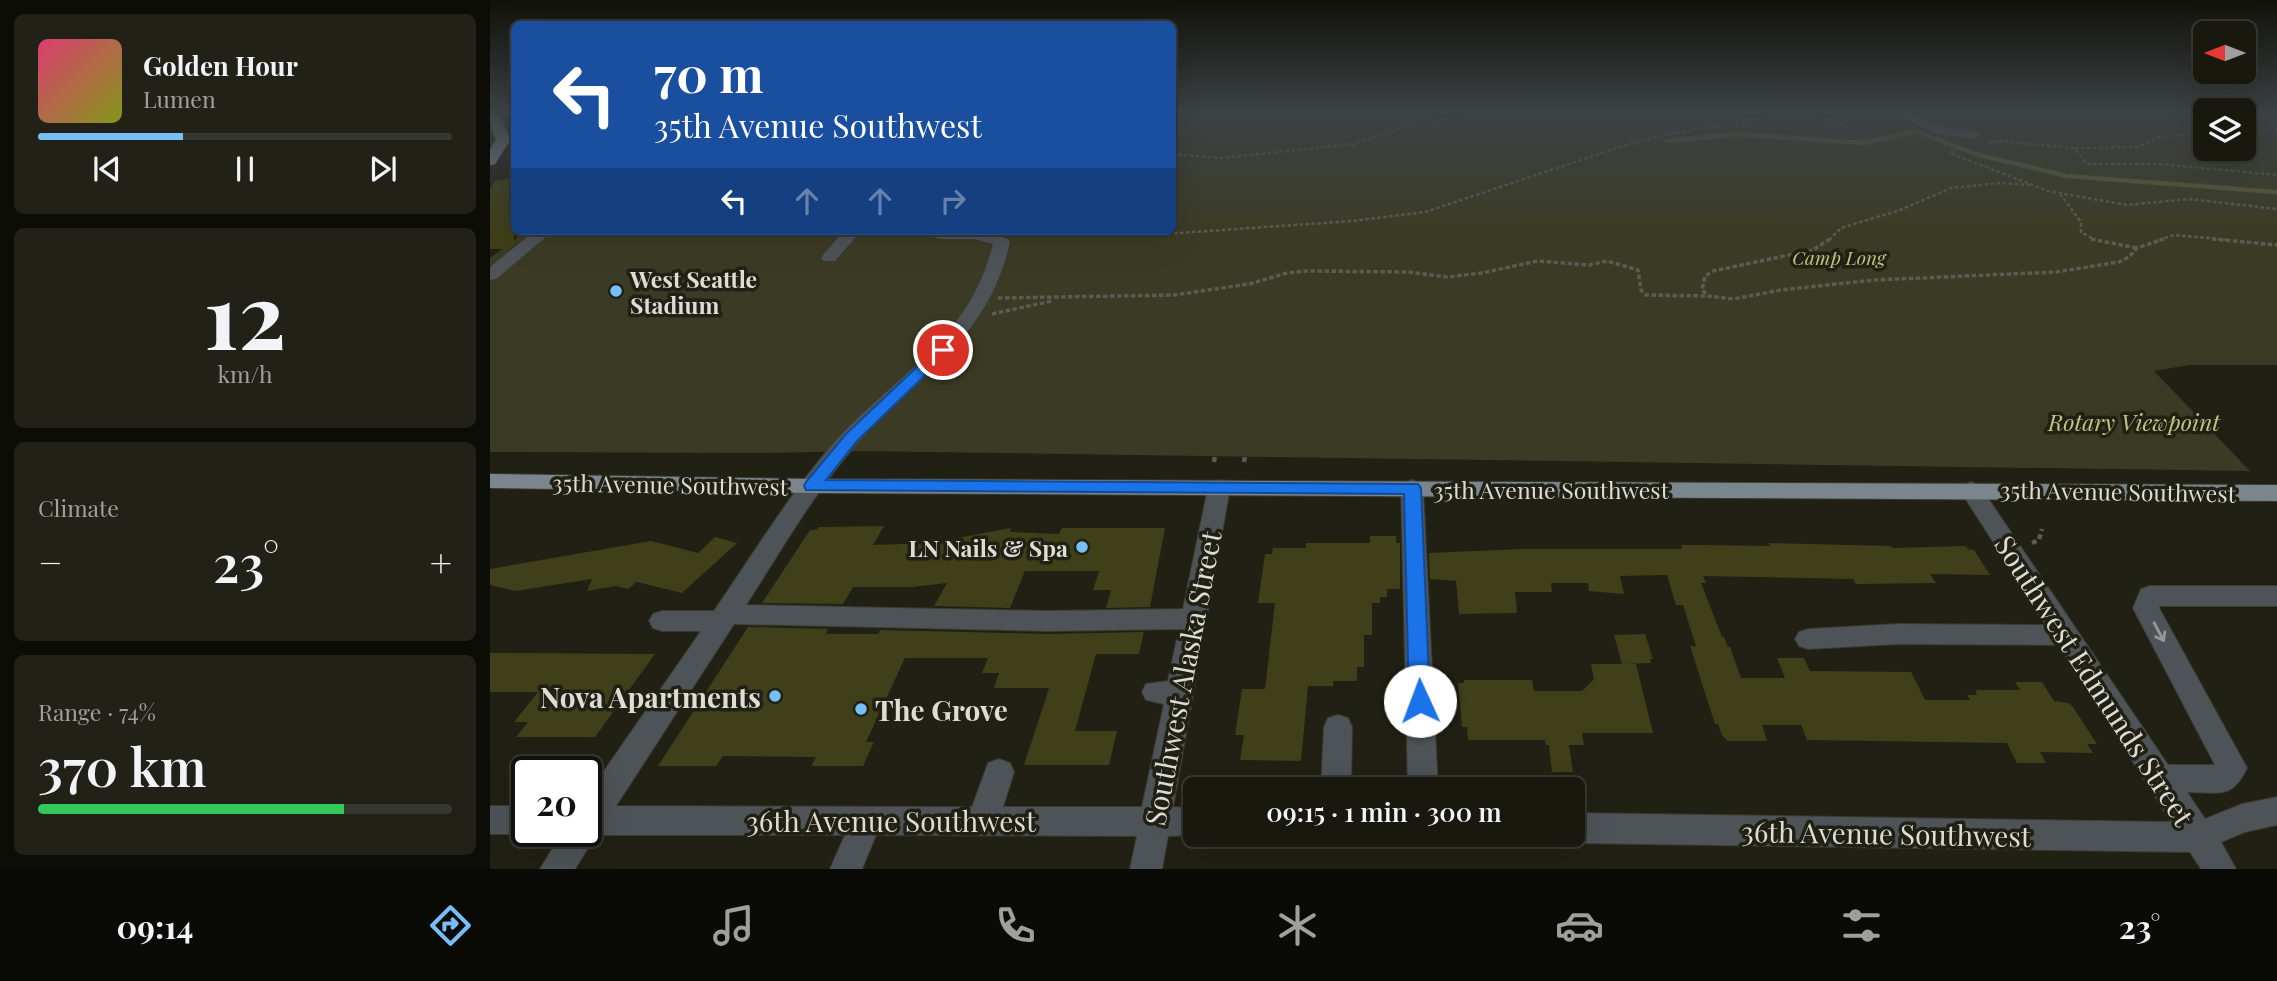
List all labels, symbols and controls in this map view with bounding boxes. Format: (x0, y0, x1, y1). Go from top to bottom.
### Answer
north arrow (2193, 21, 2256, 84)
map controls (2193, 21, 2256, 161)
text: 70 m (654, 40, 764, 105)
text: Golden Hour (143, 48, 298, 83)
icon: left (539, 49, 630, 140)
text: Lumen (143, 83, 216, 114)
button: layers (2193, 98, 2256, 161)
text: 35th Avenue Southwest (654, 103, 982, 146)
icon: previous (88, 150, 126, 188)
icon: pause (226, 150, 264, 188)
icon: next (364, 150, 402, 188)
icon: left (715, 182, 753, 220)
icon: ahead (788, 182, 826, 220)
icon: ahead (861, 182, 899, 220)
icon: right (934, 182, 972, 220)
park label: Camp Long (1792, 244, 1887, 270)
text: 12 (204, 252, 286, 373)
place label: West Seattle Stadium (629, 263, 757, 320)
marker: West Seattle Stadium (608, 283, 624, 299)
pin (913, 320, 973, 380)
icon: arrive (924, 331, 962, 369)
text: km/h (217, 358, 273, 389)
park label: Rotary Viewpoint (2047, 406, 2221, 437)
street label: 35th Avenue Southwest (552, 466, 789, 502)
street label: 35th Avenue Southwest (2000, 473, 2237, 509)
street label: 35th Avenue Southwest (1433, 474, 1670, 505)
text: Climate (38, 492, 119, 523)
text: 23° (213, 527, 279, 596)
street label: Southwest Alaska Street (1135, 527, 1229, 828)
street label: Southwest Edmunds Street (1987, 528, 2204, 833)
place label: LN Nails & Spa (908, 532, 1068, 563)
text: − (38, 536, 63, 587)
text: + (430, 536, 452, 587)
marker: LN Nails & Spa (1074, 539, 1090, 555)
one-way arrow (2152, 622, 2166, 642)
position arrow (1383, 664, 1457, 738)
place label: Nova Apartments (540, 678, 761, 715)
marker: Nova Apartments (767, 688, 783, 704)
place label: The Grove (875, 691, 1008, 728)
text: Range · 74% (38, 696, 156, 727)
marker: The Grove (853, 701, 869, 717)
text: 370 km (38, 731, 206, 800)
speed limit sign: 20 (511, 756, 602, 847)
text: 09:15 · 1 min · 300 m (1266, 794, 1502, 829)
street label: 36th Avenue Southwest (746, 802, 1037, 839)
street label: 36th Avenue Southwest (1741, 812, 2032, 854)
icon: directions (426, 901, 475, 950)
icon: music (709, 901, 758, 950)
icon: phone (991, 901, 1040, 950)
icon: climate (1273, 901, 1322, 950)
icon: car (1555, 901, 1604, 950)
icon: filters (1837, 901, 1886, 950)
text: 09:14 (117, 904, 193, 947)
text: 23° (2119, 904, 2160, 947)

